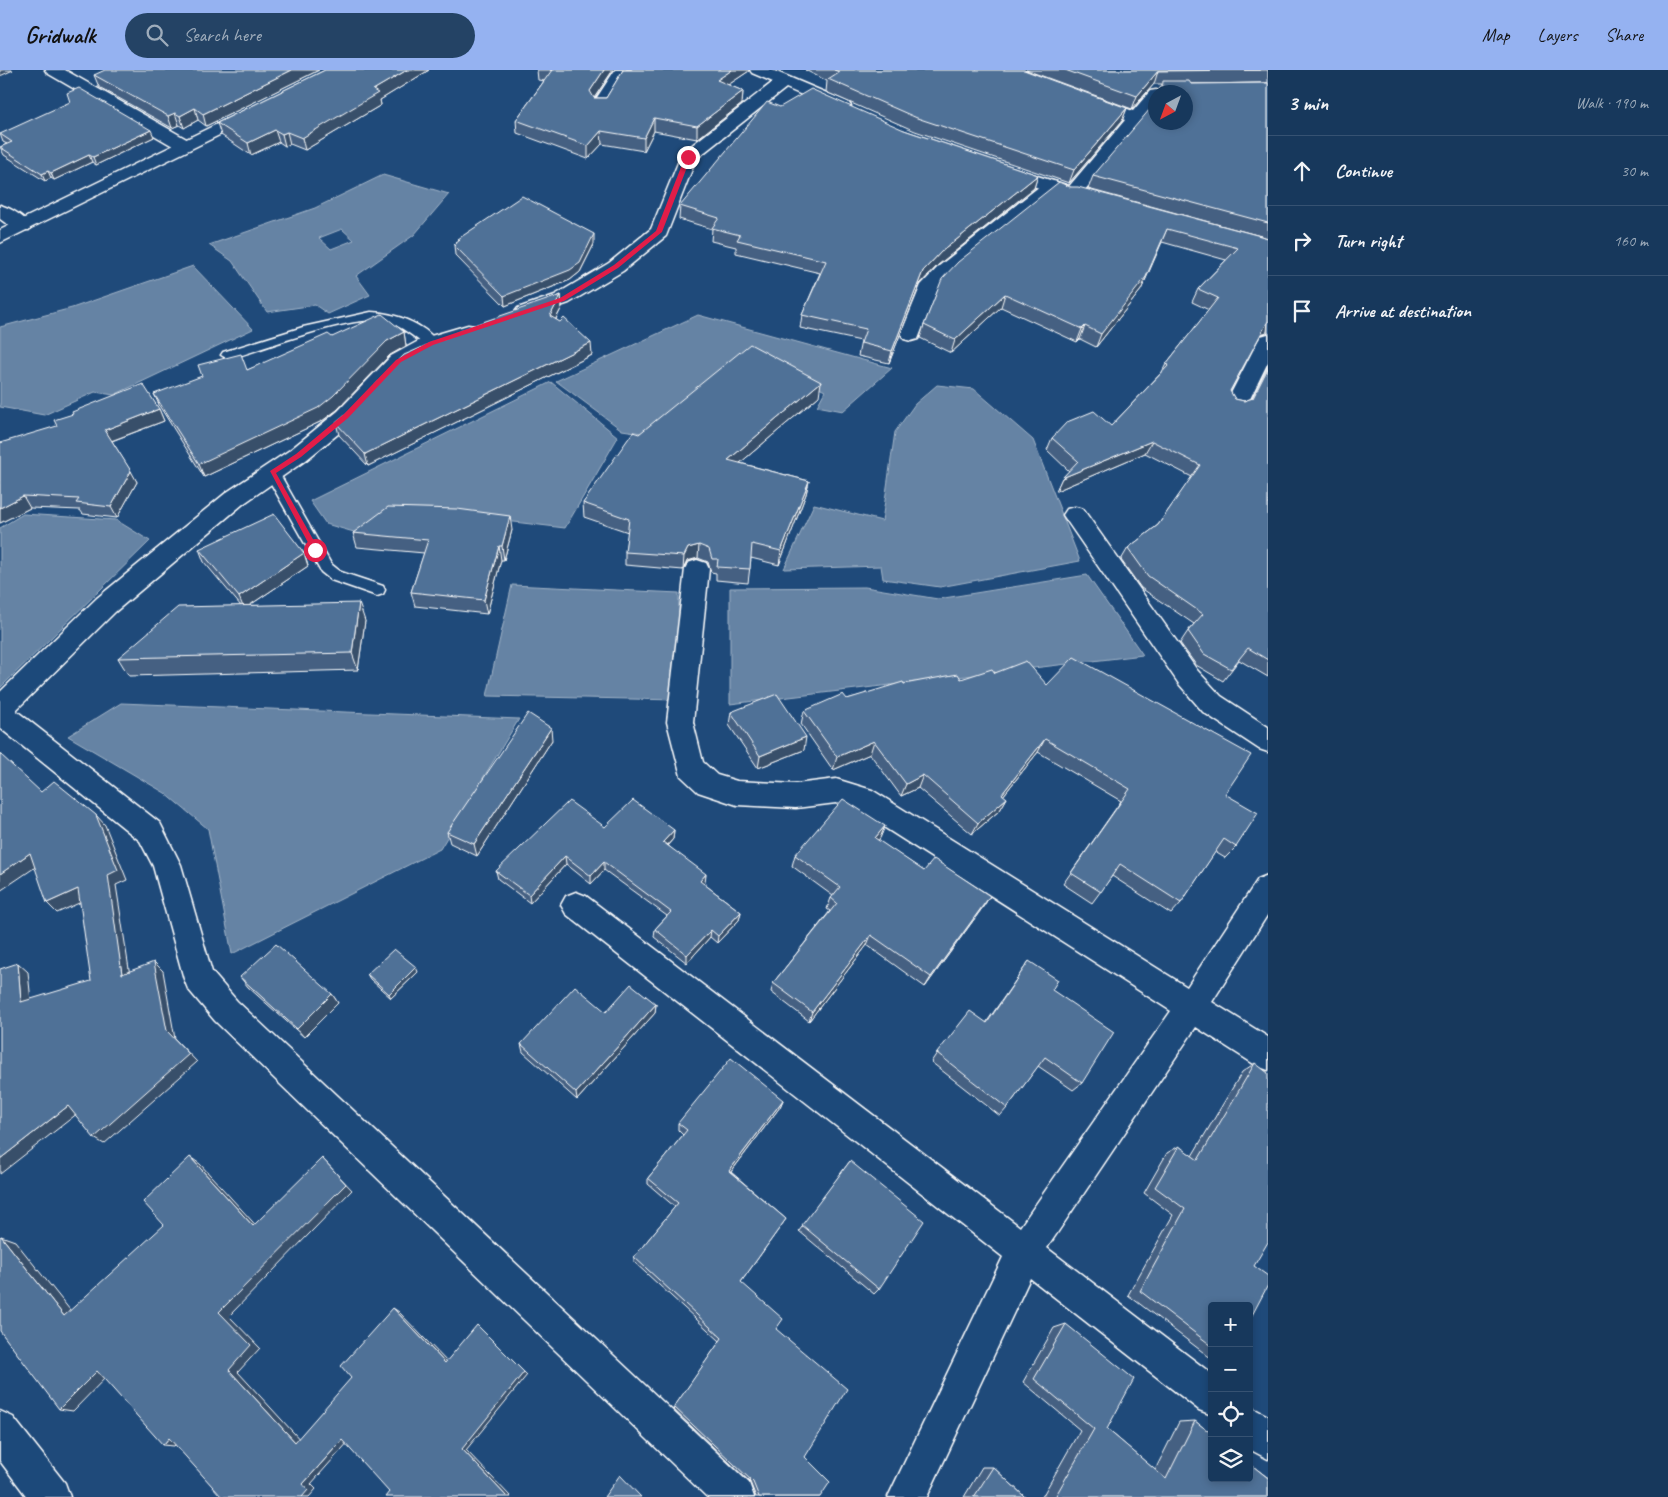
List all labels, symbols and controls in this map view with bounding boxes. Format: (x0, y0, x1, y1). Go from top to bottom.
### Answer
search box (125, 13, 475, 58)
text: Gridwalk (25, 20, 95, 50)
icon: search (143, 21, 171, 49)
text: Search here (183, 23, 261, 47)
text: Map (1482, 24, 1510, 46)
text: Layers (1538, 24, 1577, 46)
text: Share (1605, 24, 1643, 46)
north arrow (1148, 85, 1193, 130)
text: 3 min (1288, 90, 1328, 116)
text: Walk · 190 m (1576, 93, 1648, 113)
route end (677, 146, 700, 169)
icon: ahead (1288, 157, 1316, 185)
text: Continue (1335, 159, 1392, 183)
text: 30 m (1621, 161, 1648, 181)
icon: right (1288, 227, 1316, 255)
text: Turn right (1335, 229, 1402, 253)
text: 160 m (1614, 231, 1648, 251)
icon: arrive (1288, 297, 1316, 325)
text: Arrive at destination (1335, 299, 1471, 323)
route start (304, 539, 327, 562)
map controls (1208, 1302, 1253, 1482)
button: + (1208, 1302, 1253, 1347)
button: − (1208, 1347, 1253, 1392)
button: locate (1208, 1392, 1253, 1437)
button: layers (1208, 1437, 1253, 1482)

